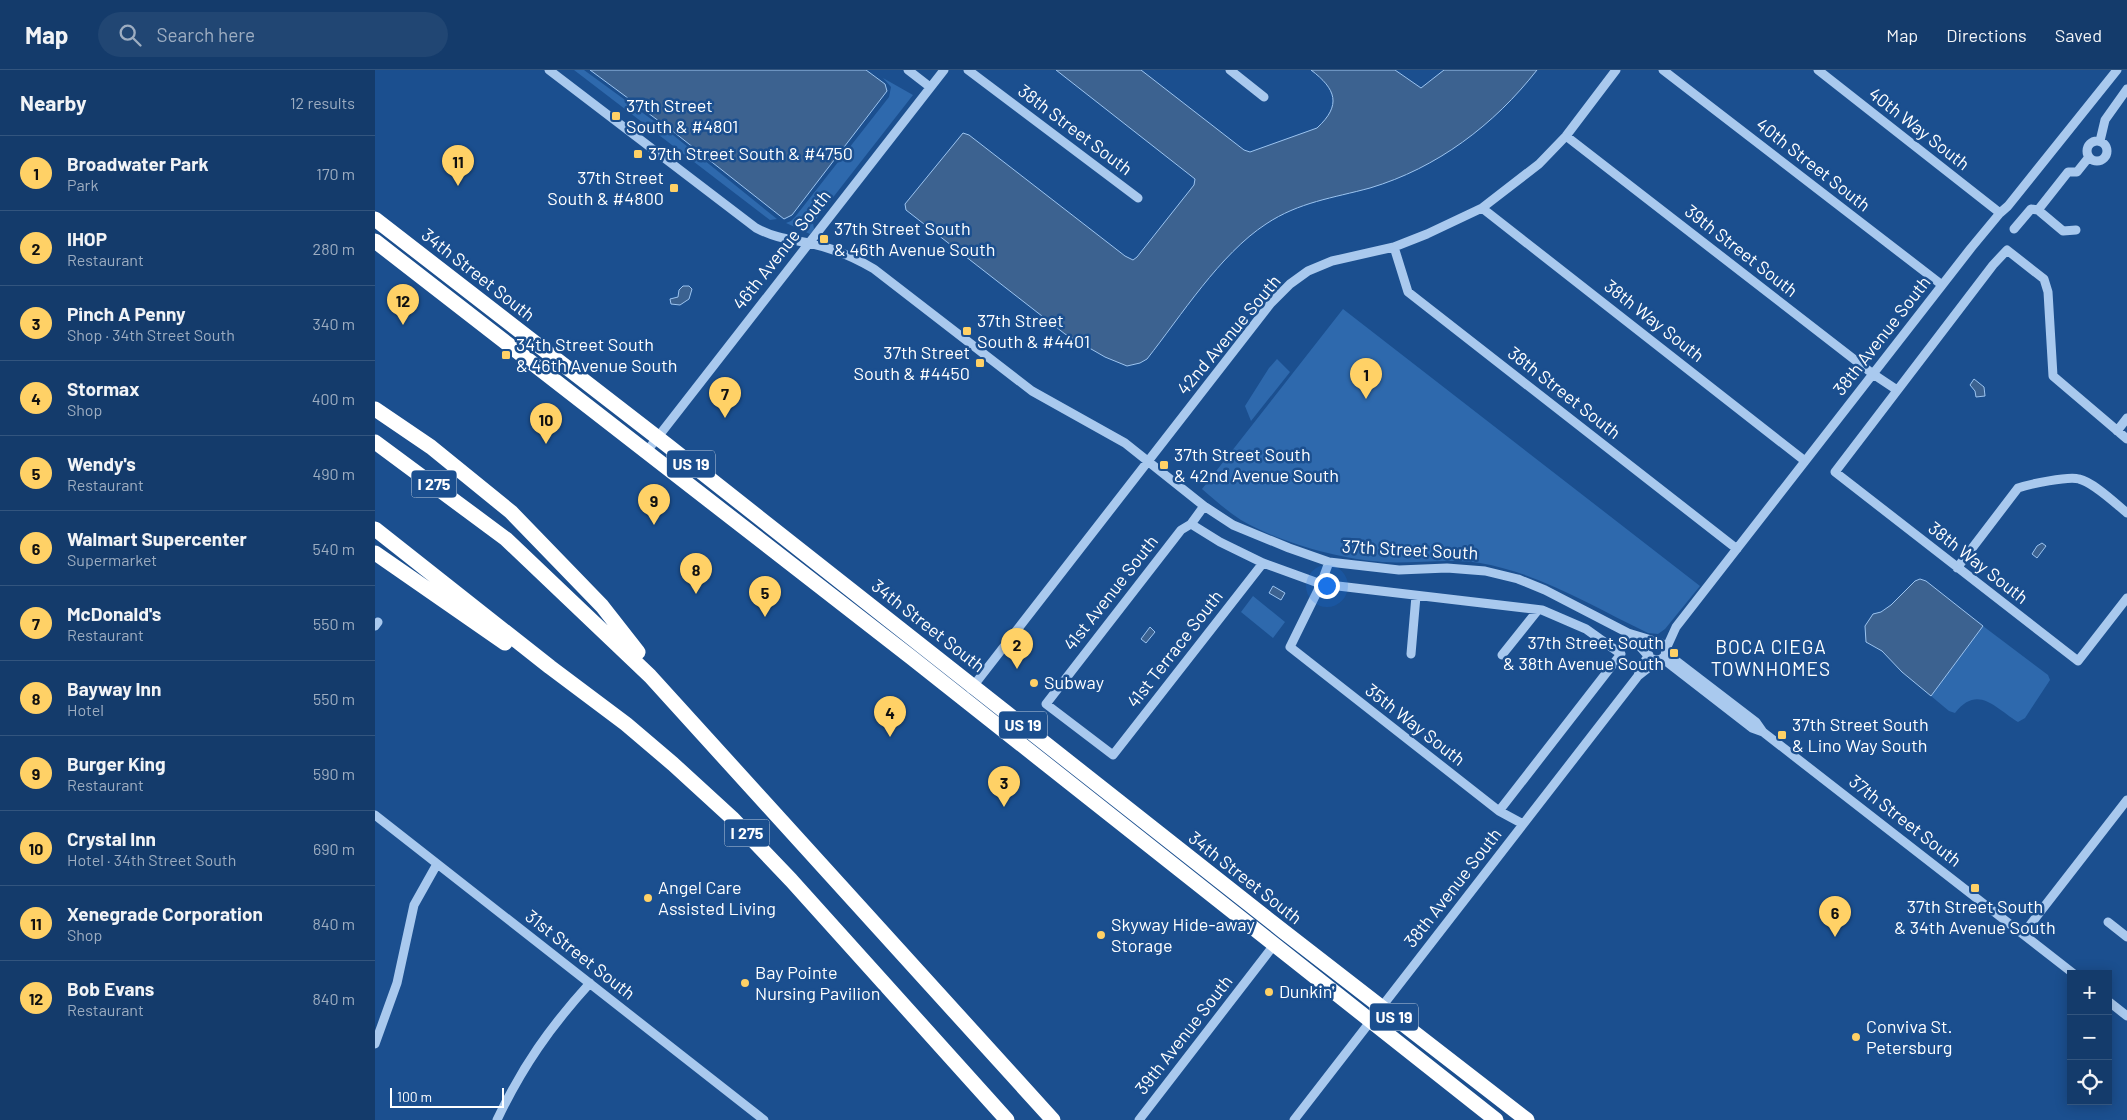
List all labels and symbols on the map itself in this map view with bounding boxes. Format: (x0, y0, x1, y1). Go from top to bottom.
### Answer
street label: 38th Street South (1014, 79, 1137, 179)
street label: 40th Way South (1865, 82, 1974, 174)
place label: 37th Street South & #4801 (626, 94, 738, 137)
marker: 37th Street South & #4801 (610, 110, 622, 122)
street label: 40th Street South (1752, 113, 1875, 216)
place label: 37th Street South & #4750 (648, 142, 853, 164)
pin: 11 (442, 145, 474, 186)
marker: 37th Street South & #4750 (632, 148, 644, 160)
place label: 37th Street South & #4800 (547, 166, 664, 209)
marker: 37th Street South & #4800 (668, 182, 680, 194)
street label: 46th Avenue South (728, 185, 835, 314)
street label: 39th Street South (1681, 199, 1803, 301)
place label: 37th Street South & 46th Avenue South (834, 217, 996, 260)
street label: 34th Street South (417, 223, 540, 325)
marker: 37th Street South & 46th Avenue South (818, 233, 830, 245)
street label: 42nd Avenue South (1172, 270, 1285, 399)
street label: 38th Avenue South (1828, 271, 1935, 399)
street label: 38th Way South (1600, 274, 1709, 366)
pin: 12 (387, 284, 419, 325)
place label: 37th Street South & #4401 (977, 309, 1090, 352)
marker: 37th Street South & #4401 (961, 325, 973, 337)
place label: 34th Street South & 46th Avenue South (516, 333, 678, 376)
place label: 37th Street South & #4450 (854, 341, 970, 384)
street label: 38th Street South (1504, 341, 1626, 443)
marker: 34th Street South & 46th Avenue South (500, 349, 512, 361)
marker: 37th Street South & #4450 (974, 357, 986, 369)
pin: 1 (1350, 358, 1382, 399)
pin: 7 (709, 377, 741, 418)
pin: 10 (530, 403, 562, 444)
place label: 37th Street South & 42nd Avenue South (1174, 443, 1339, 486)
road number: US 19 (667, 450, 715, 478)
marker: 37th Street South & 42nd Avenue South (1158, 459, 1170, 471)
road number: I 275 (411, 470, 457, 498)
pin: 9 (638, 484, 670, 525)
street label: 38th Way South (1924, 516, 2033, 608)
street label: 41st Avenue South (1058, 530, 1162, 654)
street label: 37th Street South (1341, 534, 1479, 564)
pin: 8 (680, 553, 712, 594)
your location (1314, 573, 1340, 599)
street label: 34th Street South (867, 574, 990, 676)
pin: 5 (749, 576, 781, 617)
street label: 41st Terrace South (1122, 585, 1227, 711)
pin: 2 (1001, 628, 1033, 669)
place label: 37th Street South & 38th Avenue South (1503, 631, 1664, 674)
district label: BOCA CIEGA TOWNHOMES (1711, 635, 1831, 680)
marker: 37th Street South & 38th Avenue South (1668, 647, 1680, 659)
place label: Subway (1044, 671, 1104, 693)
marker: Subway (1028, 677, 1040, 689)
street label: 35th Way South (1361, 678, 1470, 770)
pin: 4 (874, 696, 906, 737)
road number: US 19 (999, 712, 1047, 738)
place label: 37th Street South & Lino Way South (1792, 713, 1929, 756)
marker: 37th Street South & Lino Way South (1776, 729, 1788, 741)
pin: 3 (988, 766, 1020, 807)
street label: 37th Street South (1845, 769, 1966, 871)
road number: I 275 (725, 820, 769, 846)
street label: 38th Avenue South (1399, 823, 1506, 951)
street label: 34th Street South (1184, 826, 1307, 928)
place label: Angel Care Assisted Living (658, 876, 776, 919)
marker: 37th Street South & 34th Avenue South (1969, 882, 1981, 894)
marker: Angel Care Assisted Living (642, 892, 654, 904)
place label: 37th Street South & 34th Avenue South (1894, 895, 2056, 938)
pin: 6 (1819, 896, 1851, 937)
street label: 31st Street South (521, 905, 640, 1004)
place label: Skyway Hide-away Storage (1111, 913, 1255, 956)
marker: Skyway Hide-away Storage (1095, 929, 1107, 941)
place label: Bay Pointe Nursing Pavilion (755, 961, 881, 1004)
street label: 39th Avenue South (1130, 970, 1237, 1098)
marker: Bay Pointe Nursing Pavilion (739, 977, 751, 989)
place label: Dunkin' (1279, 980, 1334, 1002)
marker: Dunkin' (1263, 986, 1275, 998)
road number: US 19 (1370, 1004, 1418, 1030)
place label: Conviva St. Petersburg (1866, 1015, 1953, 1058)
marker: Conviva St. Petersburg (1850, 1031, 1862, 1043)
scale bar (390, 1085, 504, 1108)

